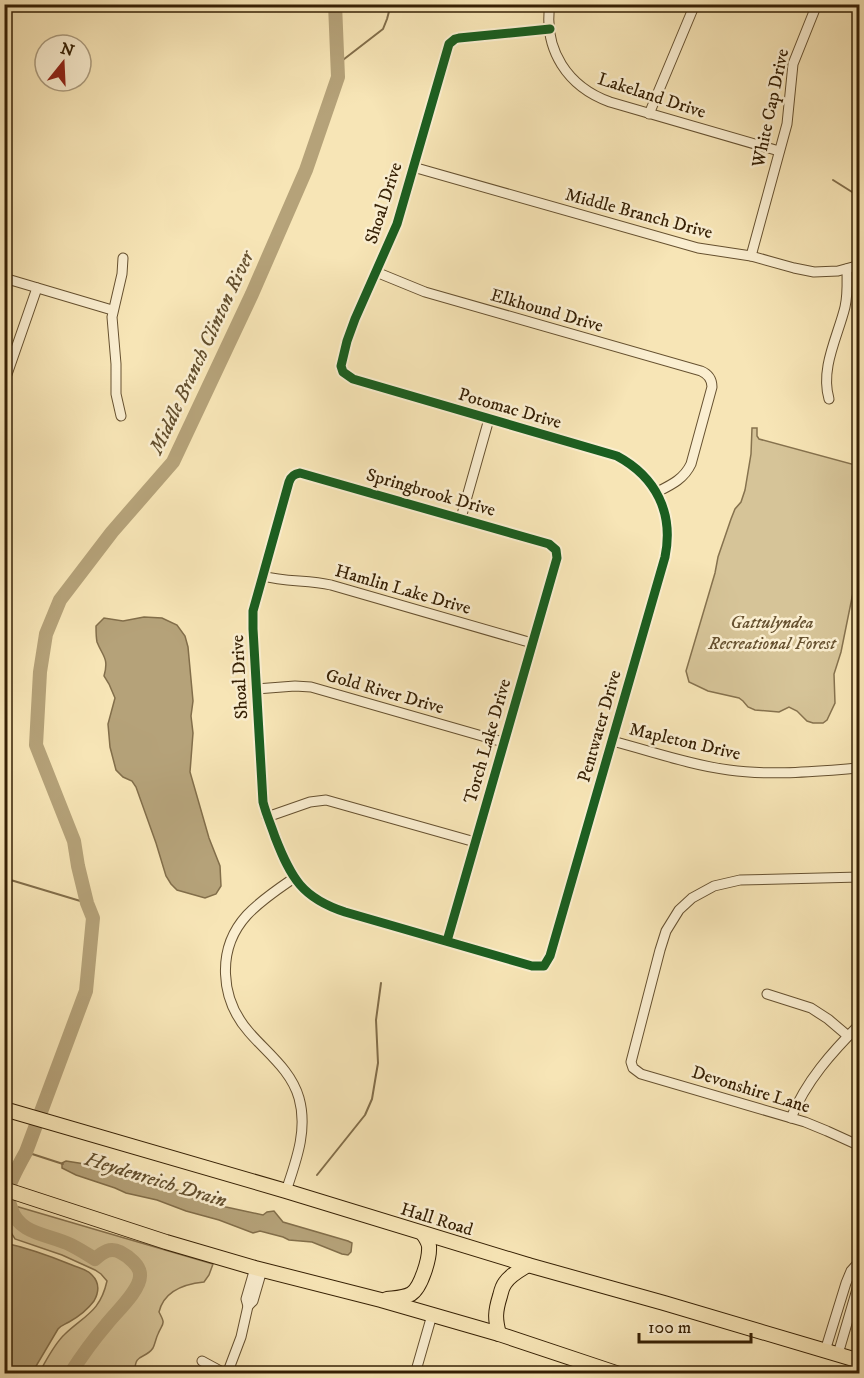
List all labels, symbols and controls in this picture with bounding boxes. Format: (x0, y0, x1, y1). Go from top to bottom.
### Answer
north arrow (33, 33, 93, 93)
text: N (58, 38, 77, 61)
street label: White Cap Drive (747, 47, 794, 170)
street label: Lakeland Drive (595, 68, 708, 124)
street label: Shoal Drive (360, 160, 407, 247)
street label: Middle Branch Drive (563, 184, 715, 244)
water label: Middle Branch Clinton River (143, 245, 261, 460)
street label: Elkhound Drive (488, 284, 606, 338)
street label: Potomac Drive (456, 384, 564, 434)
street label: Springbrook Drive (364, 464, 498, 522)
street label: Hamlin Lake Drive (332, 560, 473, 620)
park label: Gattulyndea Recreational Forest (707, 612, 837, 655)
street label: Shoal Drive (227, 634, 253, 720)
street label: Gold River Drive (323, 665, 446, 719)
street label: Pentwater Drive (573, 668, 626, 785)
street label: Torch Lake Drive (460, 676, 516, 806)
street label: Mapleton Drive (627, 718, 743, 765)
street label: Devonshire Lane (689, 1062, 812, 1118)
water label: Heydenreich Drain (81, 1147, 229, 1214)
street label: Hall Road (398, 1199, 476, 1241)
scale bar (639, 1306, 752, 1344)
text: 100 m (648, 1317, 691, 1339)

